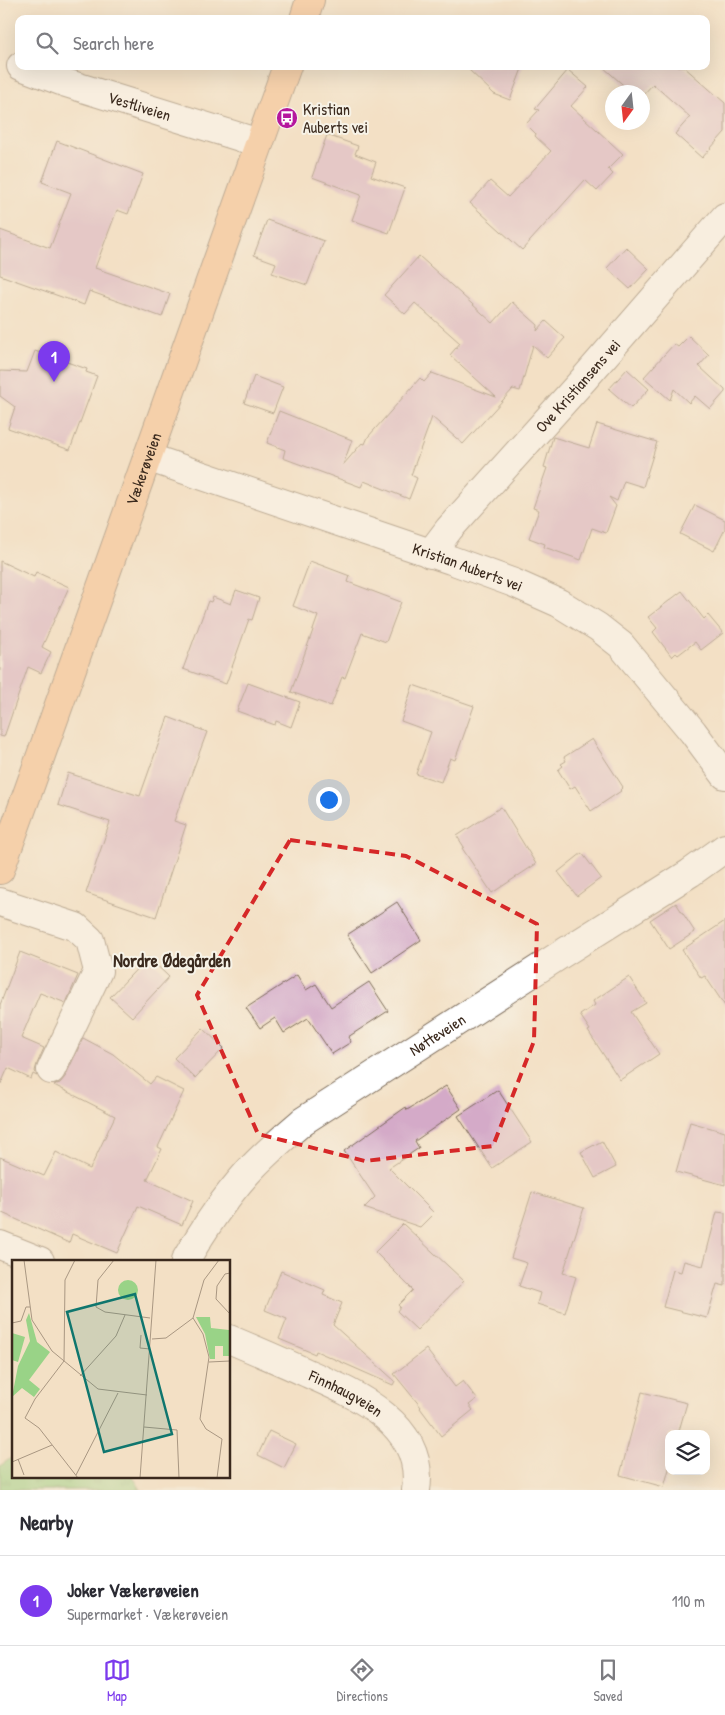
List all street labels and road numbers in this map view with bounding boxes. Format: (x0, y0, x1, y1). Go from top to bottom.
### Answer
street label: Vestliveien (105, 86, 174, 126)
street label: Ove Kristiansens vei (530, 334, 625, 437)
street label: Vækerøveien (120, 429, 166, 508)
street label: Kristian Auberts vei (410, 537, 527, 597)
street label: Nøtteveien (405, 1008, 469, 1061)
street label: Finnhaugveien (305, 1364, 388, 1422)

